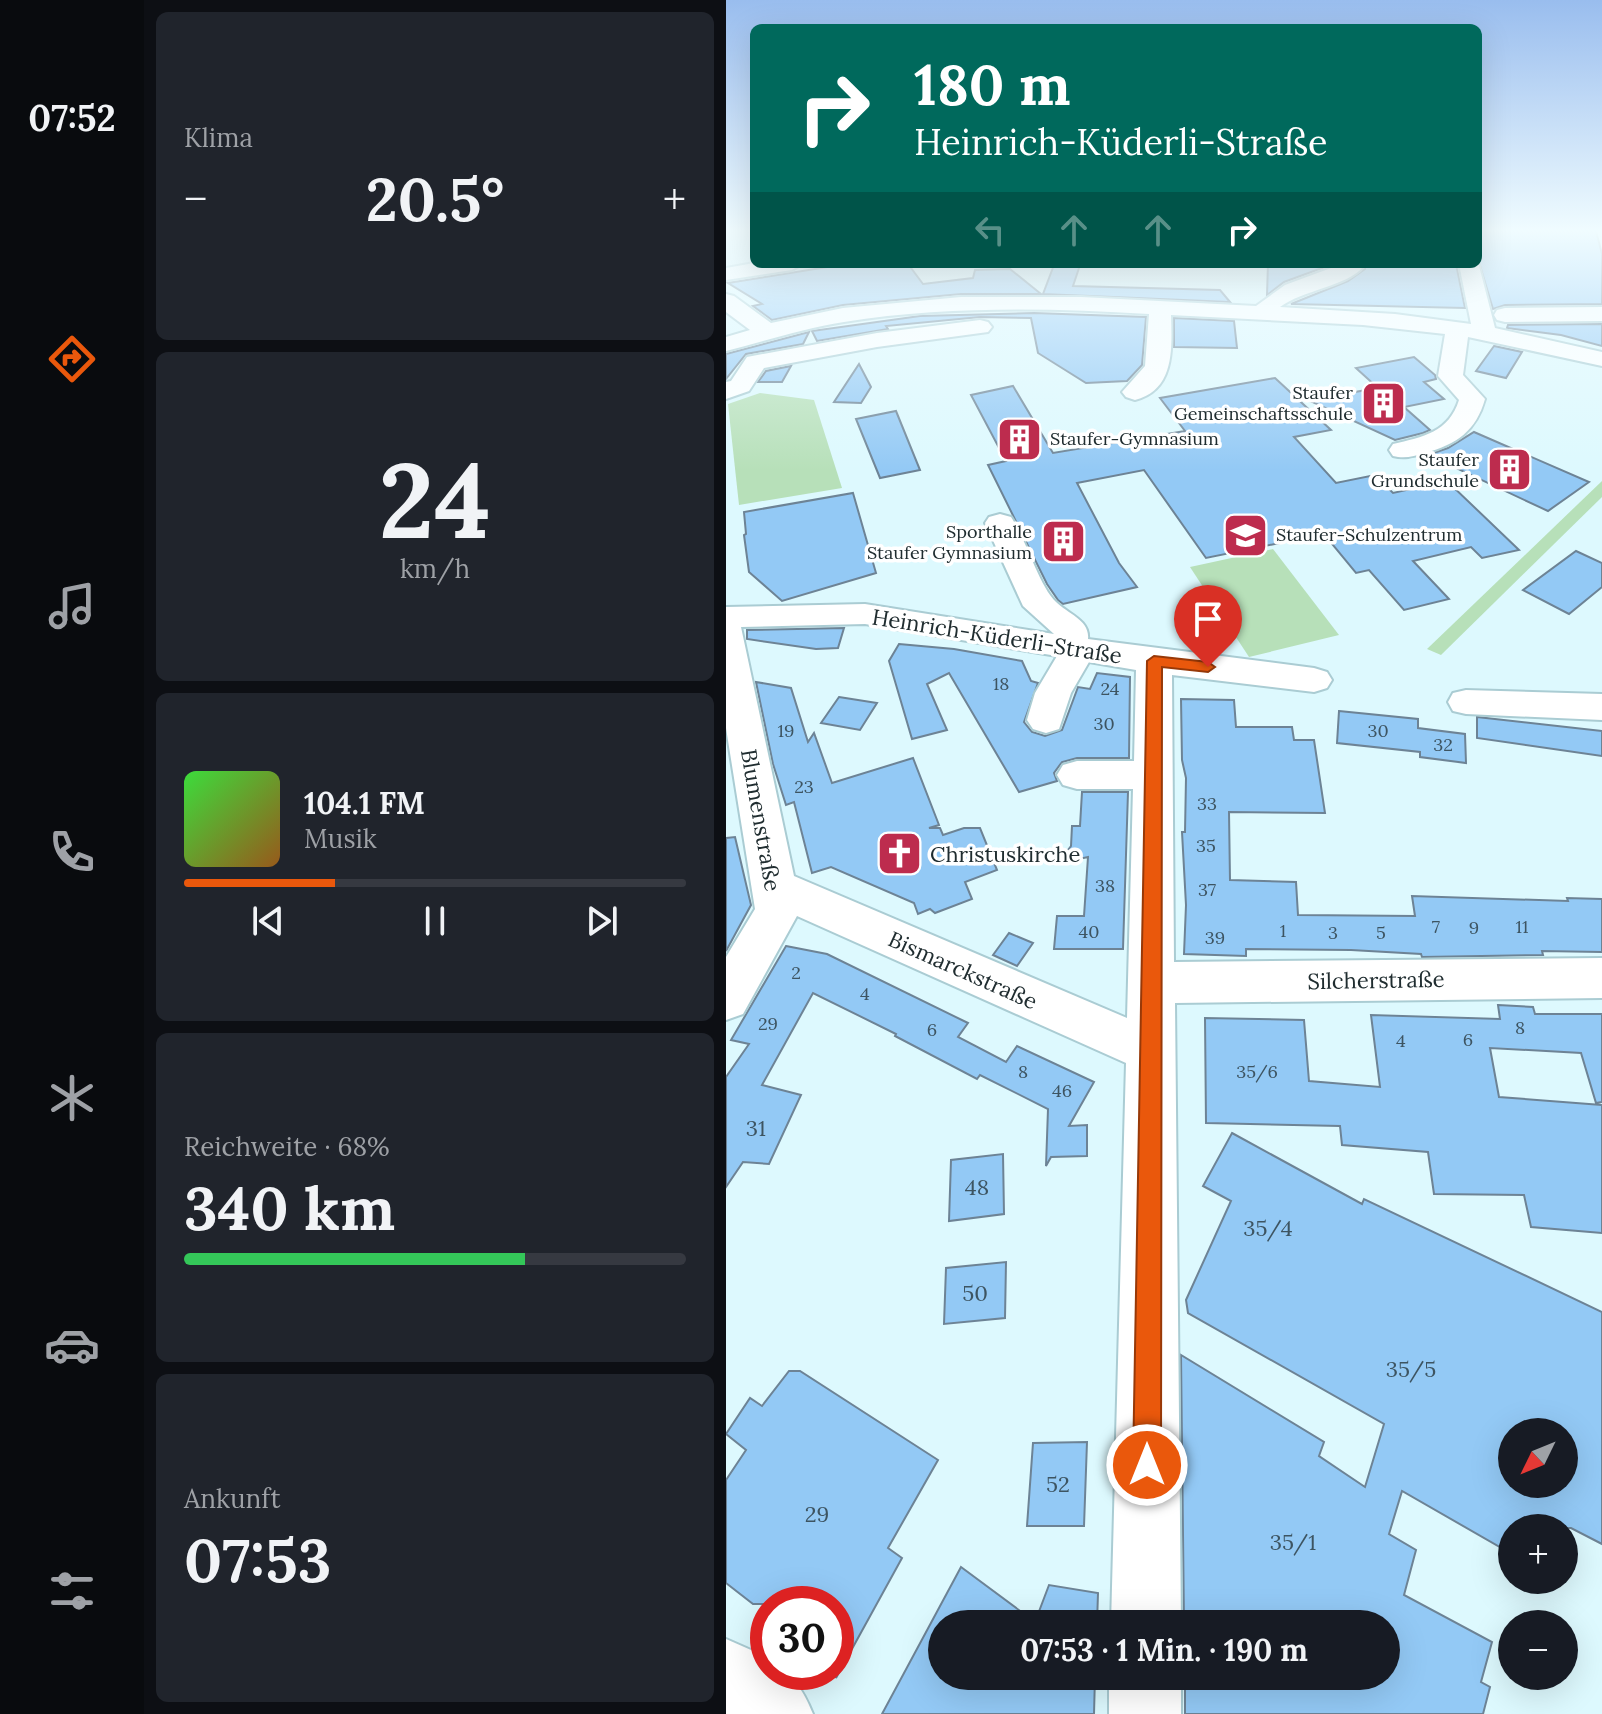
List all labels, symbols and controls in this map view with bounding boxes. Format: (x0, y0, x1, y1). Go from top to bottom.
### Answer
text: 180 m (914, 49, 1071, 120)
icon: right (782, 56, 886, 160)
text: 07:52 (28, 95, 116, 141)
text: Heinrich-Küderli-Straße (914, 119, 1328, 165)
text: Klima (184, 121, 253, 154)
text: 20.5° (366, 161, 504, 237)
text: − (184, 171, 207, 227)
text: + (663, 171, 686, 227)
icon: left (968, 208, 1012, 252)
icon: ahead (1052, 208, 1096, 252)
icon: ahead (1136, 208, 1180, 252)
icon: right (1220, 208, 1264, 252)
icon: directions (44, 331, 100, 387)
building icon: Staufer Gemeinschaftsschule (1360, 379, 1408, 427)
place label: Staufer Gemeinschaftsschule (1174, 381, 1353, 425)
building icon: Staufer-Gymnasium (995, 415, 1043, 463)
place label: Staufer-Gymnasium (1050, 427, 1219, 450)
text: 24 (379, 433, 491, 566)
building icon: Staufer Grundschule (1486, 446, 1534, 494)
place label: Staufer Grundschule (1371, 448, 1479, 492)
school or university icon: Staufer-Schulzentrum (1221, 511, 1269, 559)
building icon: Sporthalle Staufer Gymnasium (1039, 518, 1087, 566)
place label: Sporthalle Staufer Gymnasium (867, 520, 1032, 564)
place label: Staufer-Schulzentrum (1276, 523, 1462, 546)
text: km/h (400, 552, 470, 585)
icon: music (44, 578, 100, 634)
pin (1174, 585, 1242, 667)
icon: arrive (1186, 597, 1230, 641)
street label: Heinrich-Küderli-Straße (870, 602, 1124, 670)
house number: 18 (993, 672, 1009, 695)
house number: 24 (1100, 677, 1120, 700)
house number: 30 (1093, 712, 1115, 735)
house number: 19 (778, 719, 794, 742)
house number: 30 (1367, 719, 1389, 742)
house number: 32 (1433, 733, 1453, 756)
street label: Blumenstraße (735, 747, 787, 893)
house number: 23 (794, 775, 814, 798)
text: 104.1 FM (304, 784, 425, 822)
house number: 33 (1197, 792, 1217, 815)
text: Musik (304, 822, 377, 855)
icon: phone (44, 824, 100, 880)
church icon: Christuskirche (875, 830, 923, 878)
house number: 35 (1196, 834, 1216, 857)
place label: Christuskirche (930, 840, 1081, 868)
house number: 38 (1095, 874, 1115, 897)
house number: 37 (1198, 878, 1216, 901)
icon: previous (246, 899, 290, 943)
icon: pause (413, 899, 457, 943)
icon: next (580, 899, 624, 943)
house number: 7 (1432, 915, 1440, 938)
house number: 11 (1515, 915, 1529, 938)
house number: 9 (1469, 916, 1479, 939)
house number: 1 (1280, 919, 1286, 942)
house number: 40 (1079, 920, 1099, 943)
house number: 3 (1328, 921, 1338, 944)
house number: 5 (1376, 921, 1386, 944)
street label: Bismarckstraße (884, 925, 1042, 1015)
house number: 39 (1205, 926, 1225, 949)
house number: 2 (791, 961, 801, 984)
street label: Silcherstraße (1307, 965, 1445, 995)
house number: 4 (860, 982, 870, 1005)
house number: 29 (758, 1012, 778, 1035)
house number: 8 (1515, 1016, 1525, 1039)
house number: 6 (927, 1018, 937, 1041)
house number: 6 (1463, 1028, 1473, 1051)
house number: 4 (1396, 1029, 1406, 1052)
house number: 8 (1018, 1060, 1028, 1083)
house number: 35/6 (1236, 1060, 1278, 1083)
icon: climate (44, 1070, 100, 1126)
house number: 46 (1052, 1079, 1072, 1102)
house number: 31 (746, 1114, 766, 1142)
text: Reichweite · 68% (184, 1130, 390, 1163)
text: 340 km (184, 1170, 395, 1246)
house number: 48 (965, 1173, 989, 1201)
house number: 35/4 (1243, 1214, 1293, 1242)
house number: 50 (962, 1279, 988, 1307)
icon: car (44, 1317, 100, 1373)
house number: 35/5 (1386, 1355, 1436, 1383)
north arrow (1498, 1418, 1578, 1498)
map controls (1498, 1418, 1578, 1690)
position arrow (1105, 1423, 1189, 1507)
house number: 52 (1046, 1470, 1070, 1498)
text: Ankunft (184, 1482, 281, 1515)
house number: 29 (805, 1500, 829, 1528)
button: + (1498, 1514, 1578, 1594)
text: 07:53 (184, 1522, 331, 1598)
house number: 35/1 (1270, 1528, 1316, 1556)
icon: filters (44, 1563, 100, 1619)
speed limit sign: 30 (750, 1586, 854, 1690)
button: − (1498, 1610, 1578, 1690)
text: 07:53 · 1 Min. · 190 m (1020, 1631, 1308, 1669)

